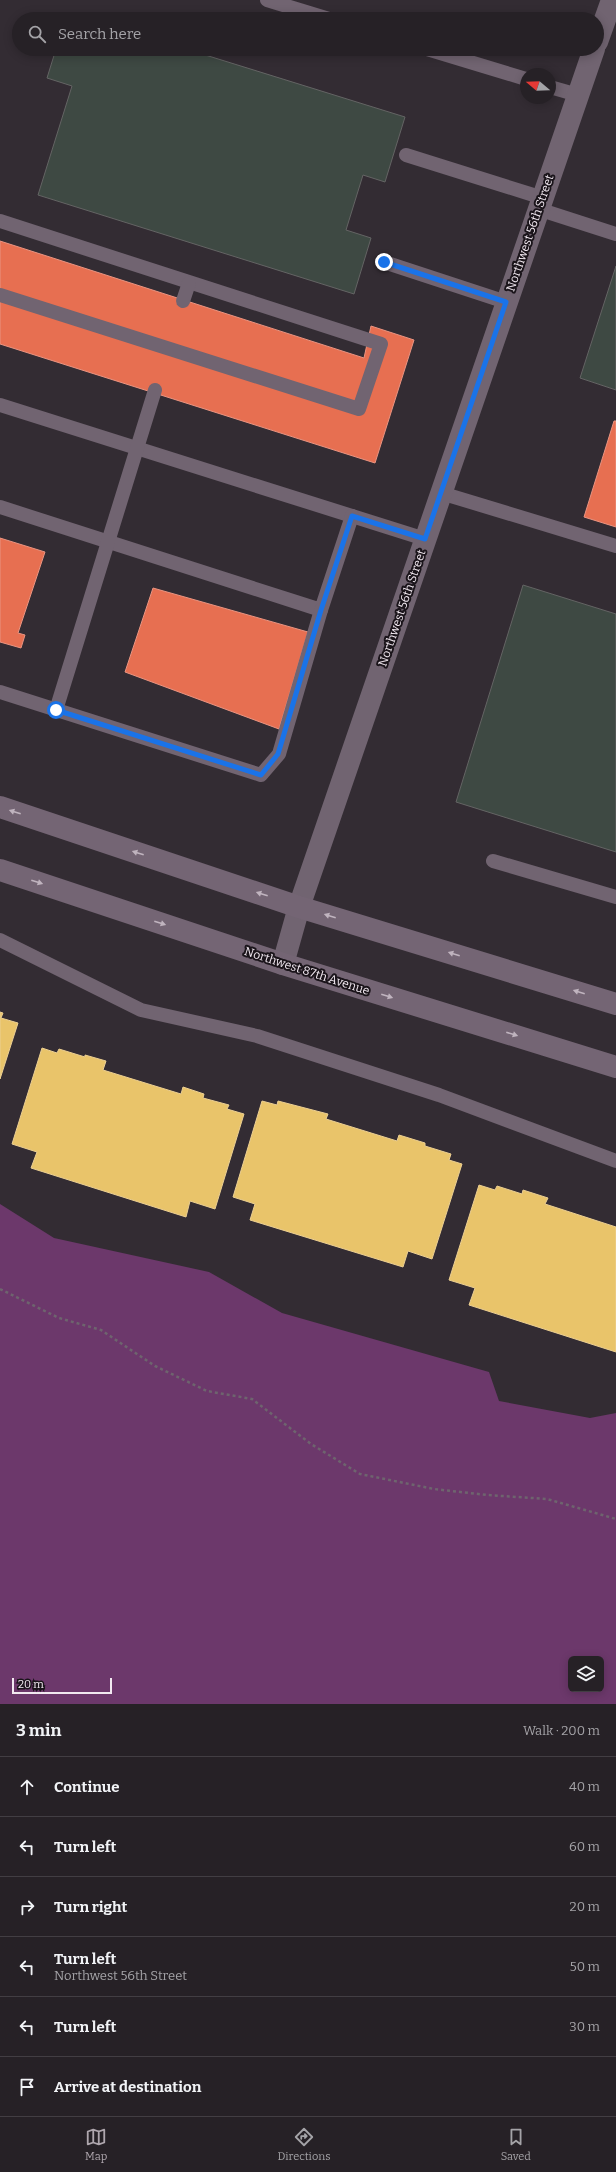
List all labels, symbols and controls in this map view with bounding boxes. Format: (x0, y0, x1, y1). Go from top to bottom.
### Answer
search box (12, 12, 604, 56)
icon: search (26, 23, 48, 45)
text: Search here (58, 25, 141, 43)
north arrow (520, 68, 556, 104)
street label: Northwest 56th Street (503, 172, 557, 293)
route end (375, 253, 393, 271)
street label: Northwest 56th Street (375, 547, 429, 668)
route start (47, 701, 65, 719)
one-way arrow (9, 809, 21, 815)
one-way arrow (132, 850, 144, 856)
one-way arrow (31, 880, 43, 886)
one-way arrow (255, 891, 267, 897)
one-way arrow (324, 913, 336, 919)
one-way arrow (155, 920, 167, 926)
street label: Northwest 87th Avenue (243, 944, 371, 998)
one-way arrow (448, 951, 460, 957)
one-way arrow (572, 989, 584, 995)
one-way arrow (382, 993, 394, 999)
one-way arrow (506, 1031, 518, 1037)
map controls (568, 1656, 604, 1692)
button: layers (568, 1656, 604, 1692)
scale bar (12, 1676, 112, 1695)
text: 20 m (18, 1678, 44, 1691)
text: 3 min (16, 1720, 61, 1741)
text: Walk · 200 m (523, 1723, 600, 1738)
icon: ahead (16, 1776, 38, 1798)
text: Continue (54, 1778, 120, 1796)
text: 40 m (569, 1779, 600, 1794)
icon: left (16, 1836, 38, 1858)
text: Turn left (54, 1838, 116, 1856)
text: 60 m (569, 1839, 600, 1854)
icon: right (16, 1896, 38, 1918)
text: Turn right (54, 1898, 127, 1916)
text: 20 m (570, 1899, 600, 1914)
text: Turn left (54, 1950, 116, 1968)
icon: left (16, 1956, 38, 1978)
text: 50 m (570, 1959, 600, 1974)
text: Northwest 56th Street (54, 1968, 187, 1983)
icon: left (16, 2016, 38, 2038)
text: Turn left (54, 2018, 116, 2036)
text: 30 m (569, 2019, 600, 2034)
icon: arrive (16, 2076, 38, 2098)
text: Arrive at destination (54, 2078, 201, 2096)
tab: Map (85, 2126, 107, 2163)
tab: Directions (278, 2126, 330, 2163)
tab: Saved (501, 2126, 531, 2163)

